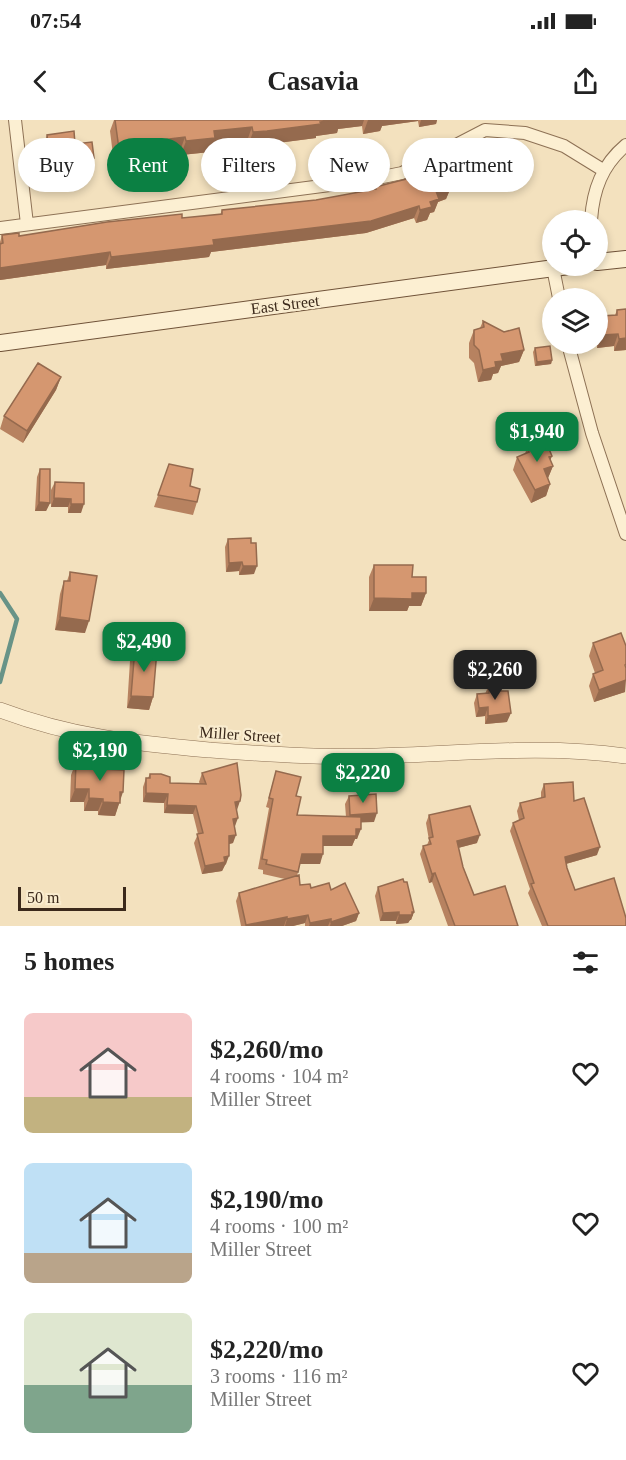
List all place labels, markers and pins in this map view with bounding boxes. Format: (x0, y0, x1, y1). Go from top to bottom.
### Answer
pin: $1,940 (488, 412, 586, 463)
pin: $2,490 (95, 622, 193, 673)
pin: $2,260 (446, 650, 544, 701)
pin: $2,190 (51, 731, 149, 782)
pin: $2,220 (314, 753, 412, 804)

